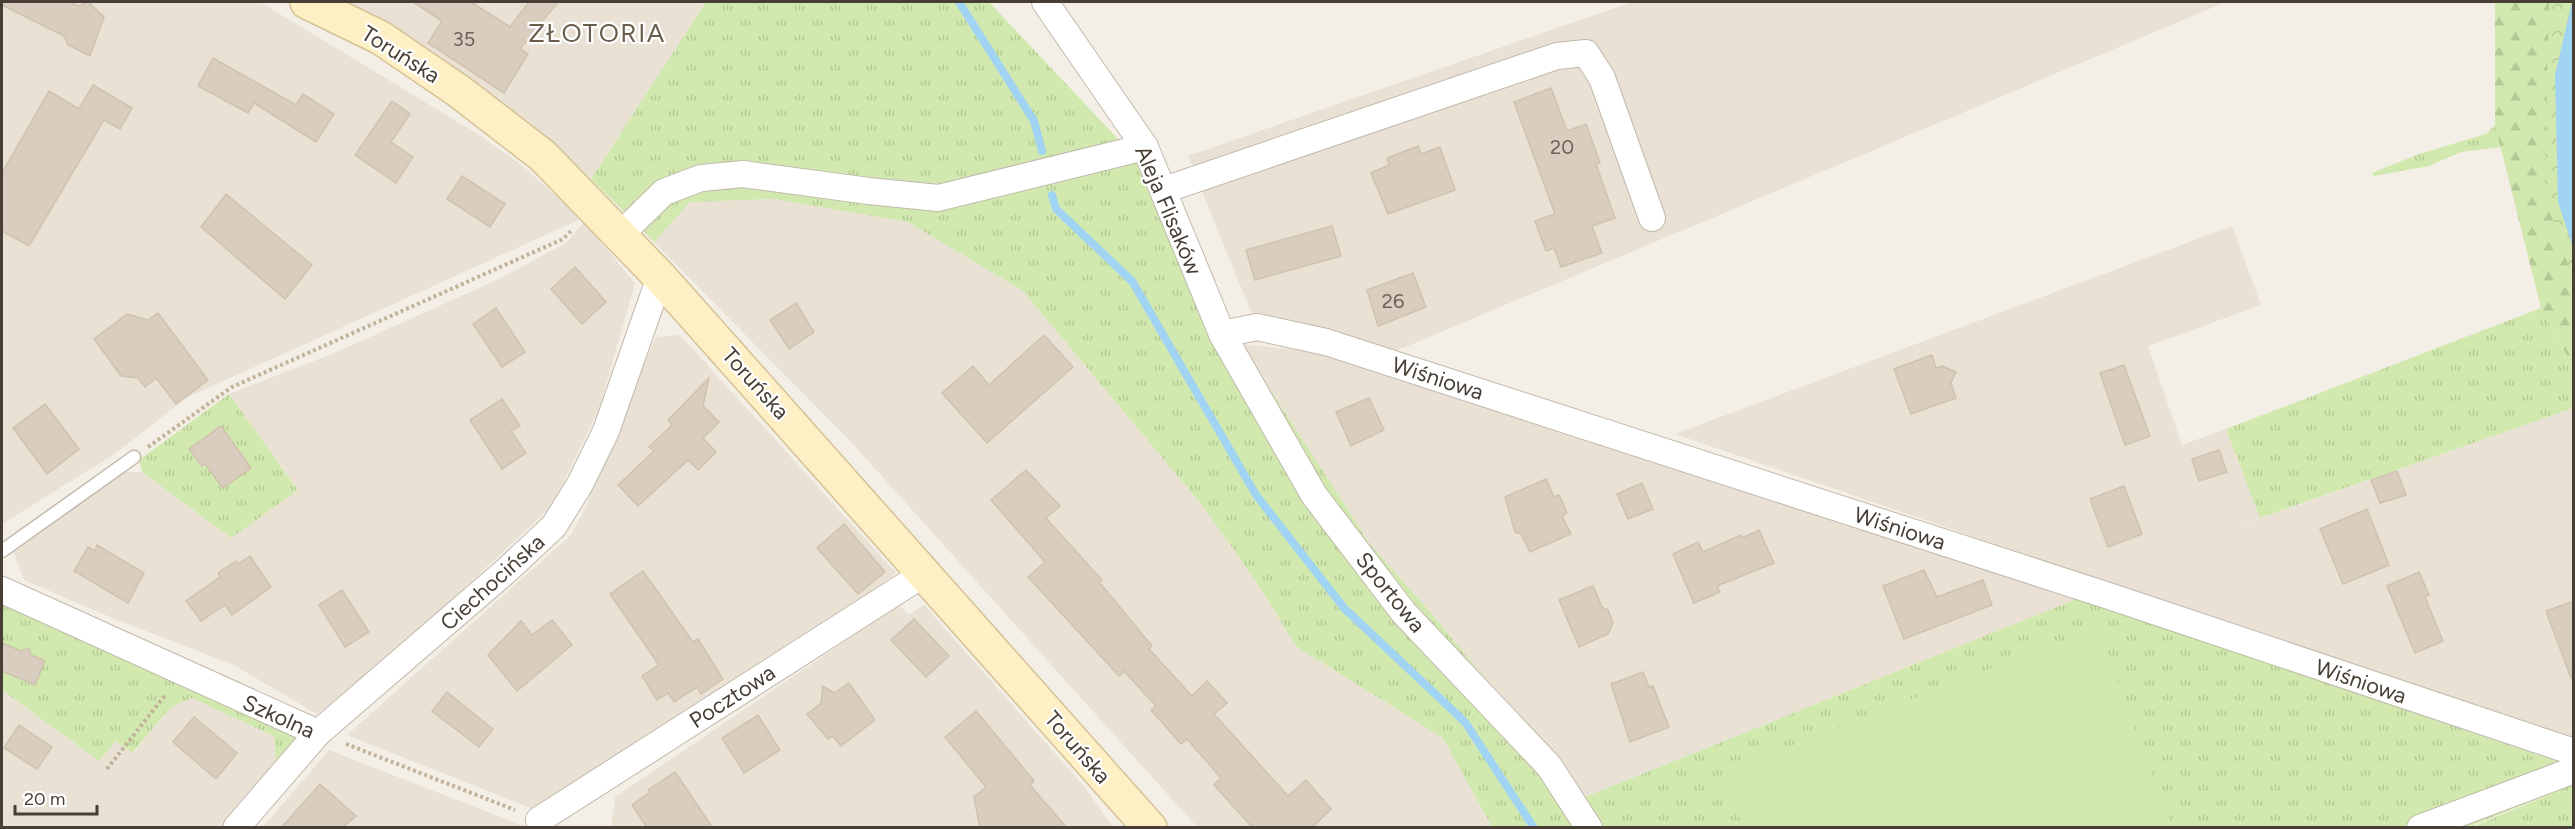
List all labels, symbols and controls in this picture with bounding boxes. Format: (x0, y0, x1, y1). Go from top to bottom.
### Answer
district label: ZŁOTORIA (528, 17, 666, 49)
street label: Toruńska (356, 20, 445, 89)
house number: 35 (453, 27, 475, 51)
house number: 20 (1550, 135, 1574, 159)
street label: Aleja Flisaków (1129, 141, 1208, 280)
house number: 26 (1382, 289, 1404, 313)
street label: Toruńska (716, 342, 795, 425)
street label: Wiśniowa (1389, 351, 1487, 406)
street label: Wiśniowa (1851, 501, 1949, 556)
street label: Ciechocińska (435, 528, 550, 636)
street label: Sportowa (1350, 547, 1431, 638)
street label: Wiśniowa (2312, 653, 2410, 710)
street label: Pocztowa (684, 659, 780, 734)
street label: Szkolna (239, 689, 319, 744)
street label: Toruńska (1039, 705, 1116, 789)
scale bar (15, 778, 98, 816)
text: 20 m (24, 788, 65, 810)

